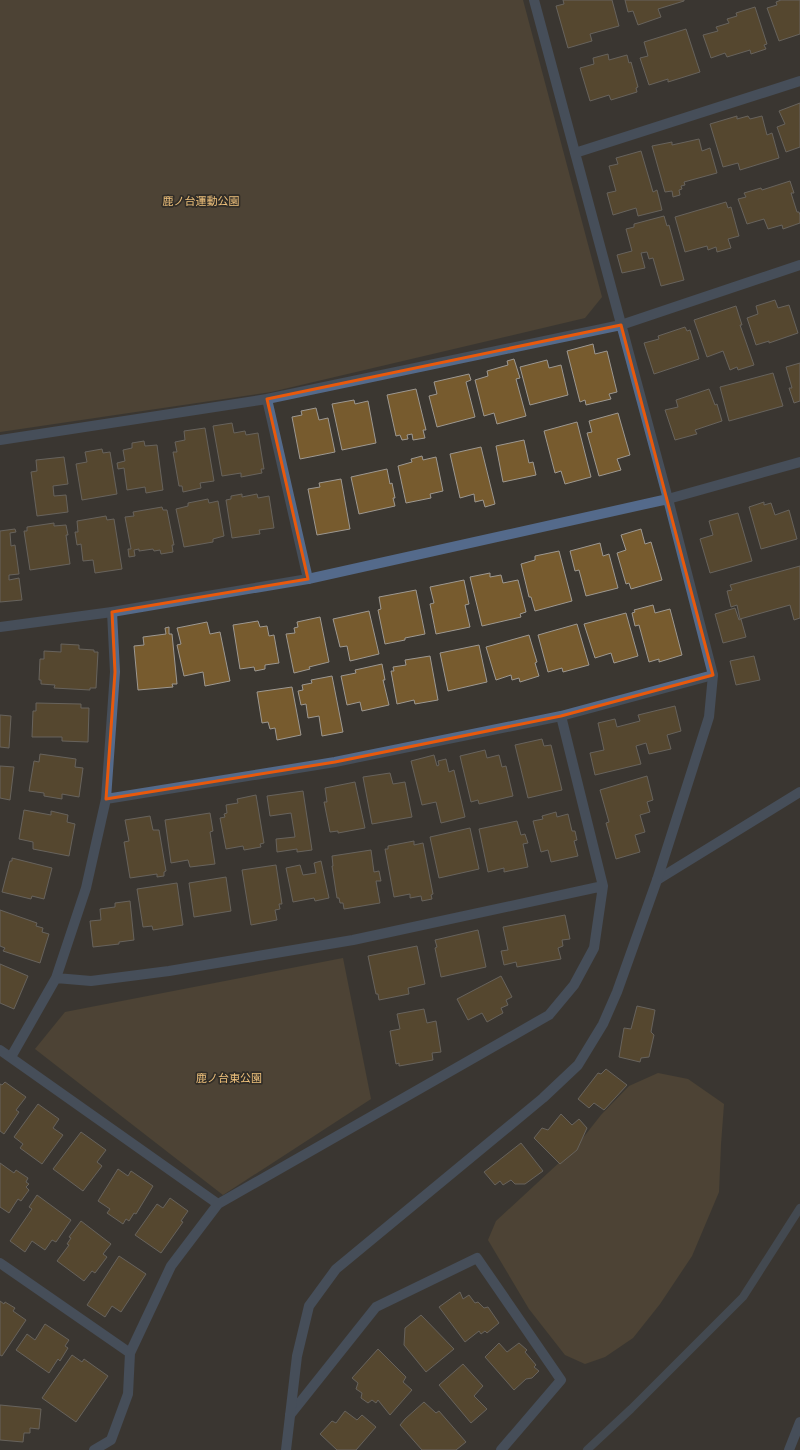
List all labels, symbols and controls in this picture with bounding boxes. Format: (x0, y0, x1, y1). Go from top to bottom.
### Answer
park label: 鹿ノ台運動公園 (163, 194, 240, 207)
park label: 鹿ノ台東公園 (196, 1071, 262, 1084)

